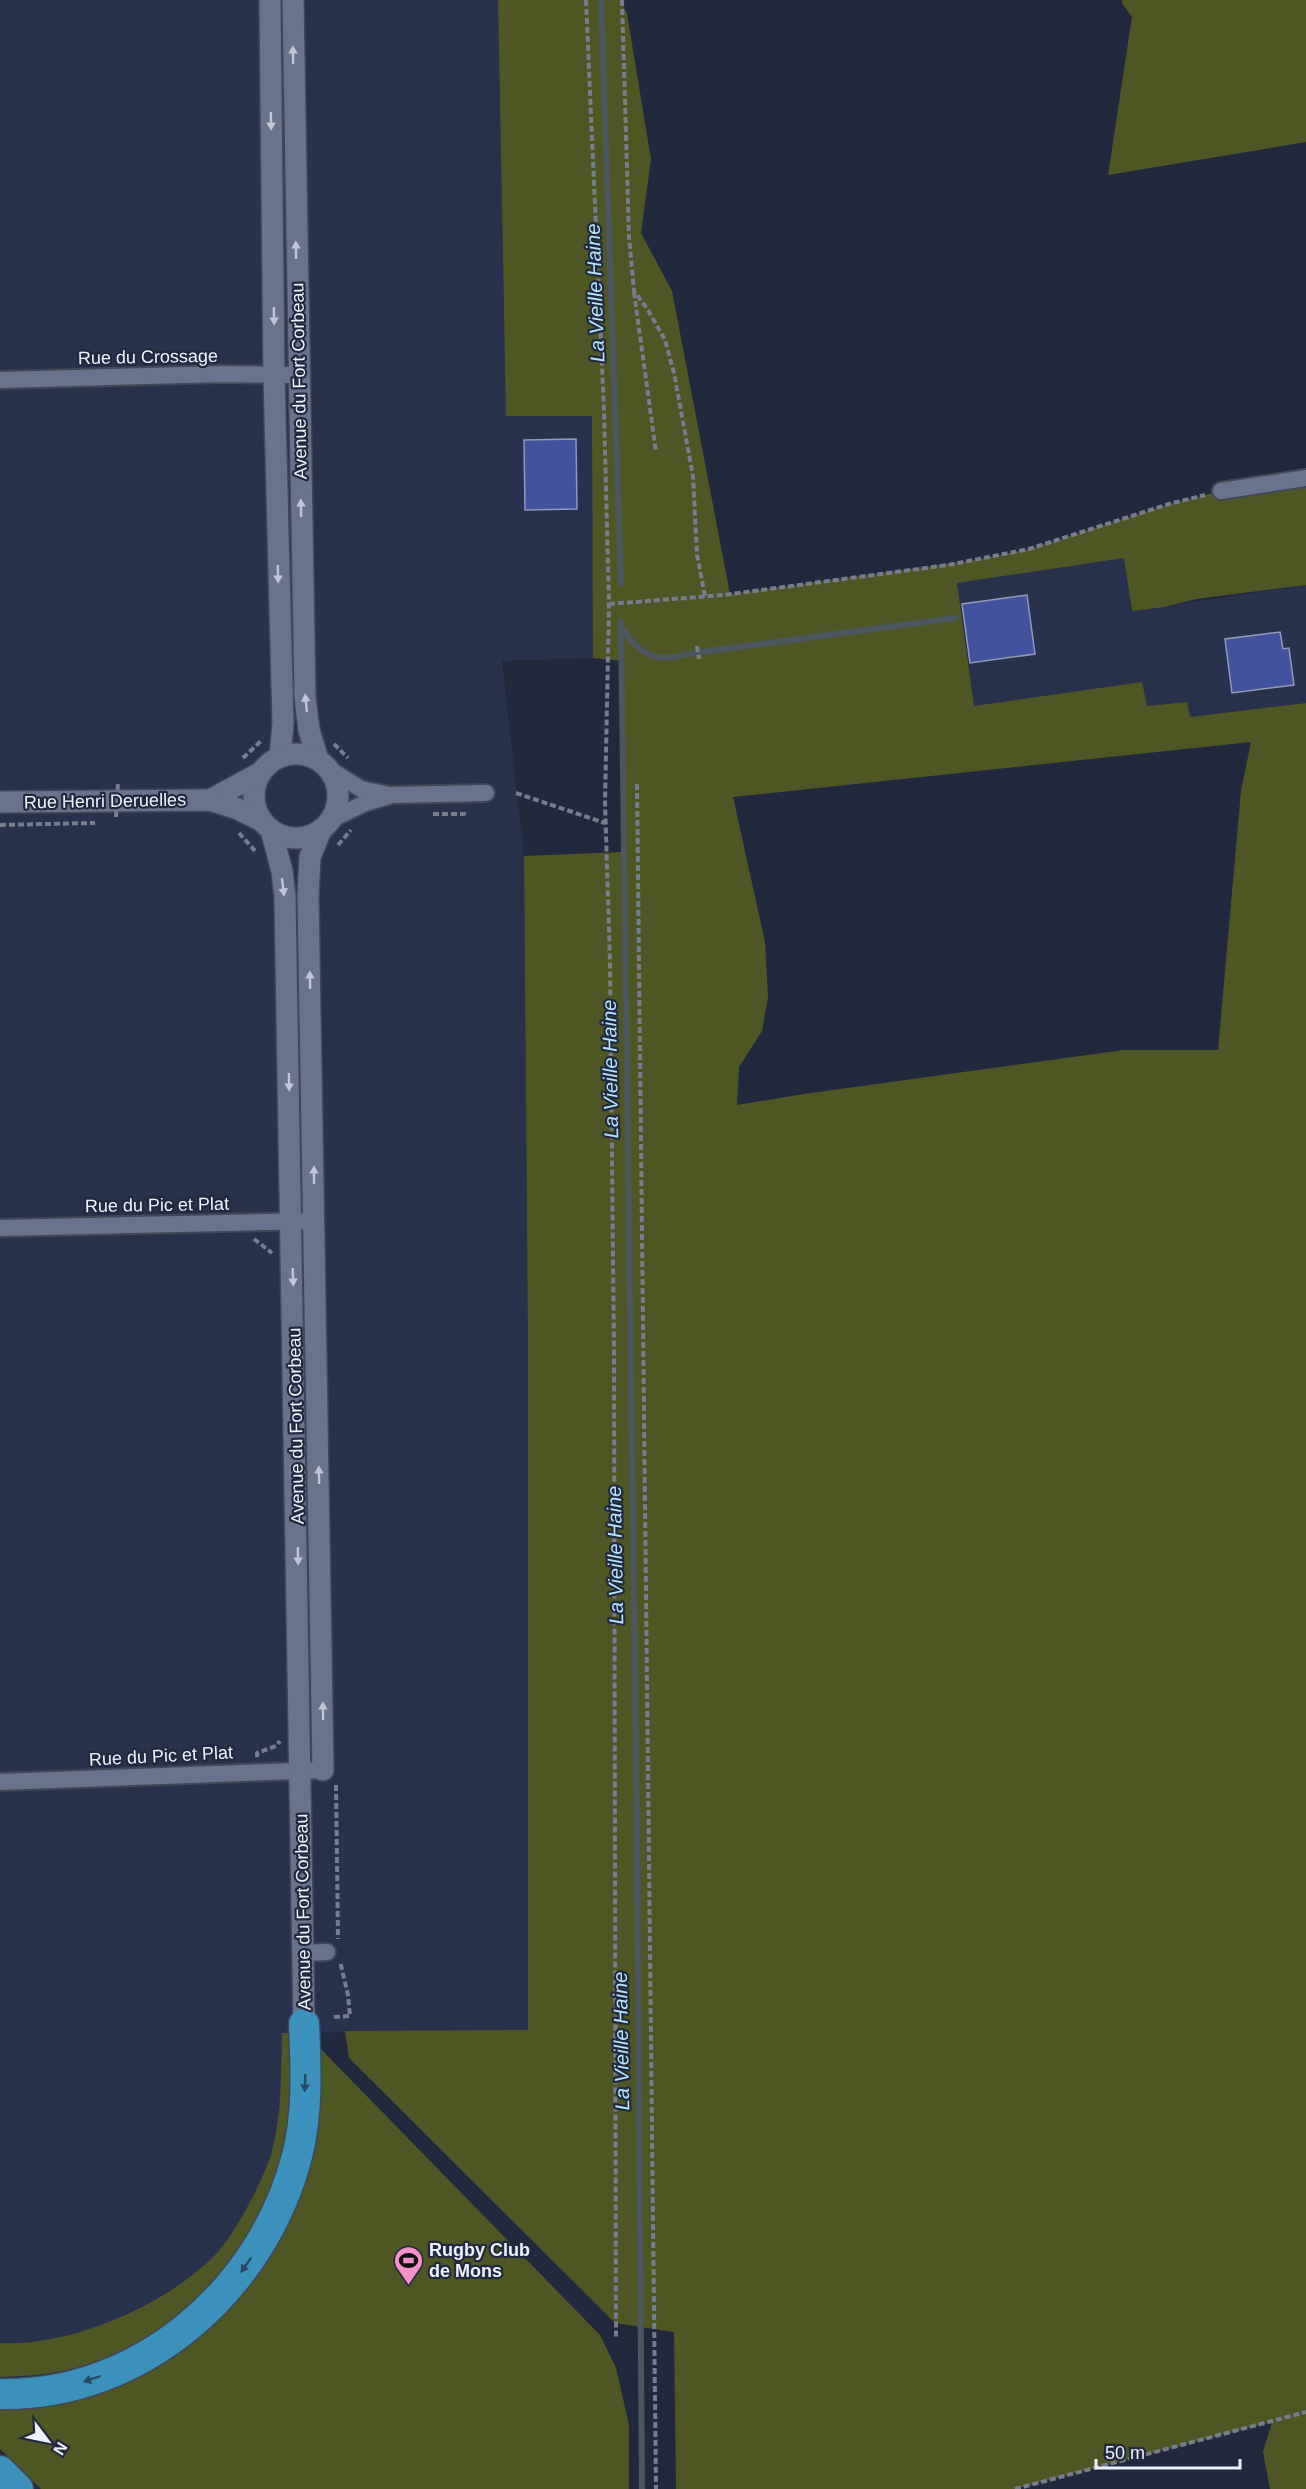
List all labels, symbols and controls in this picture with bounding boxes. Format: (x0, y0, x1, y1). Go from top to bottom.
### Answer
one-way arrow (289, 46, 298, 65)
one-way arrow (267, 112, 276, 131)
water label: La Vieille Haine (582, 223, 608, 363)
one-way arrow (291, 241, 301, 260)
street label: Avenue du Fort Corbeau (287, 282, 311, 480)
one-way arrow (269, 307, 279, 326)
street label: Rue du Crossage (78, 346, 218, 368)
one-way arrow (296, 499, 306, 518)
one-way arrow (274, 565, 283, 584)
one-way arrow (301, 693, 311, 712)
street label: Rue Henri Deruelles (24, 790, 186, 812)
one-way arrow (279, 877, 288, 896)
one-way arrow (305, 970, 315, 989)
water label: La Vieille Haine (598, 1000, 622, 1138)
one-way arrow (284, 1072, 293, 1091)
one-way arrow (309, 1165, 319, 1184)
street label: Rue du Pic et Plat (85, 1194, 229, 1216)
one-way arrow (288, 1267, 297, 1286)
street label: Avenue du Fort Corbeau (284, 1327, 308, 1525)
one-way arrow (314, 1465, 324, 1484)
water label: La Vieille Haine (603, 1486, 627, 1624)
one-way arrow (293, 1546, 303, 1565)
one-way arrow (318, 1702, 328, 1721)
street label: Rue du Pic et Plat (89, 1742, 233, 1770)
street label: Avenue du Fort Corbeau (291, 1813, 315, 2011)
water label: La Vieille Haine (609, 1972, 633, 2110)
one-way arrow (300, 2073, 309, 2092)
place label: Rugby Club de Mons (429, 2240, 530, 2281)
sports icon: Rugby Club de Mons (392, 2244, 424, 2286)
one-way arrow (241, 2257, 252, 2273)
one-way arrow (83, 2374, 101, 2384)
north arrow (18, 2411, 78, 2471)
scale bar (1096, 2432, 1240, 2470)
text: N (50, 2439, 71, 2458)
text: 50 m (1105, 2443, 1145, 2463)

